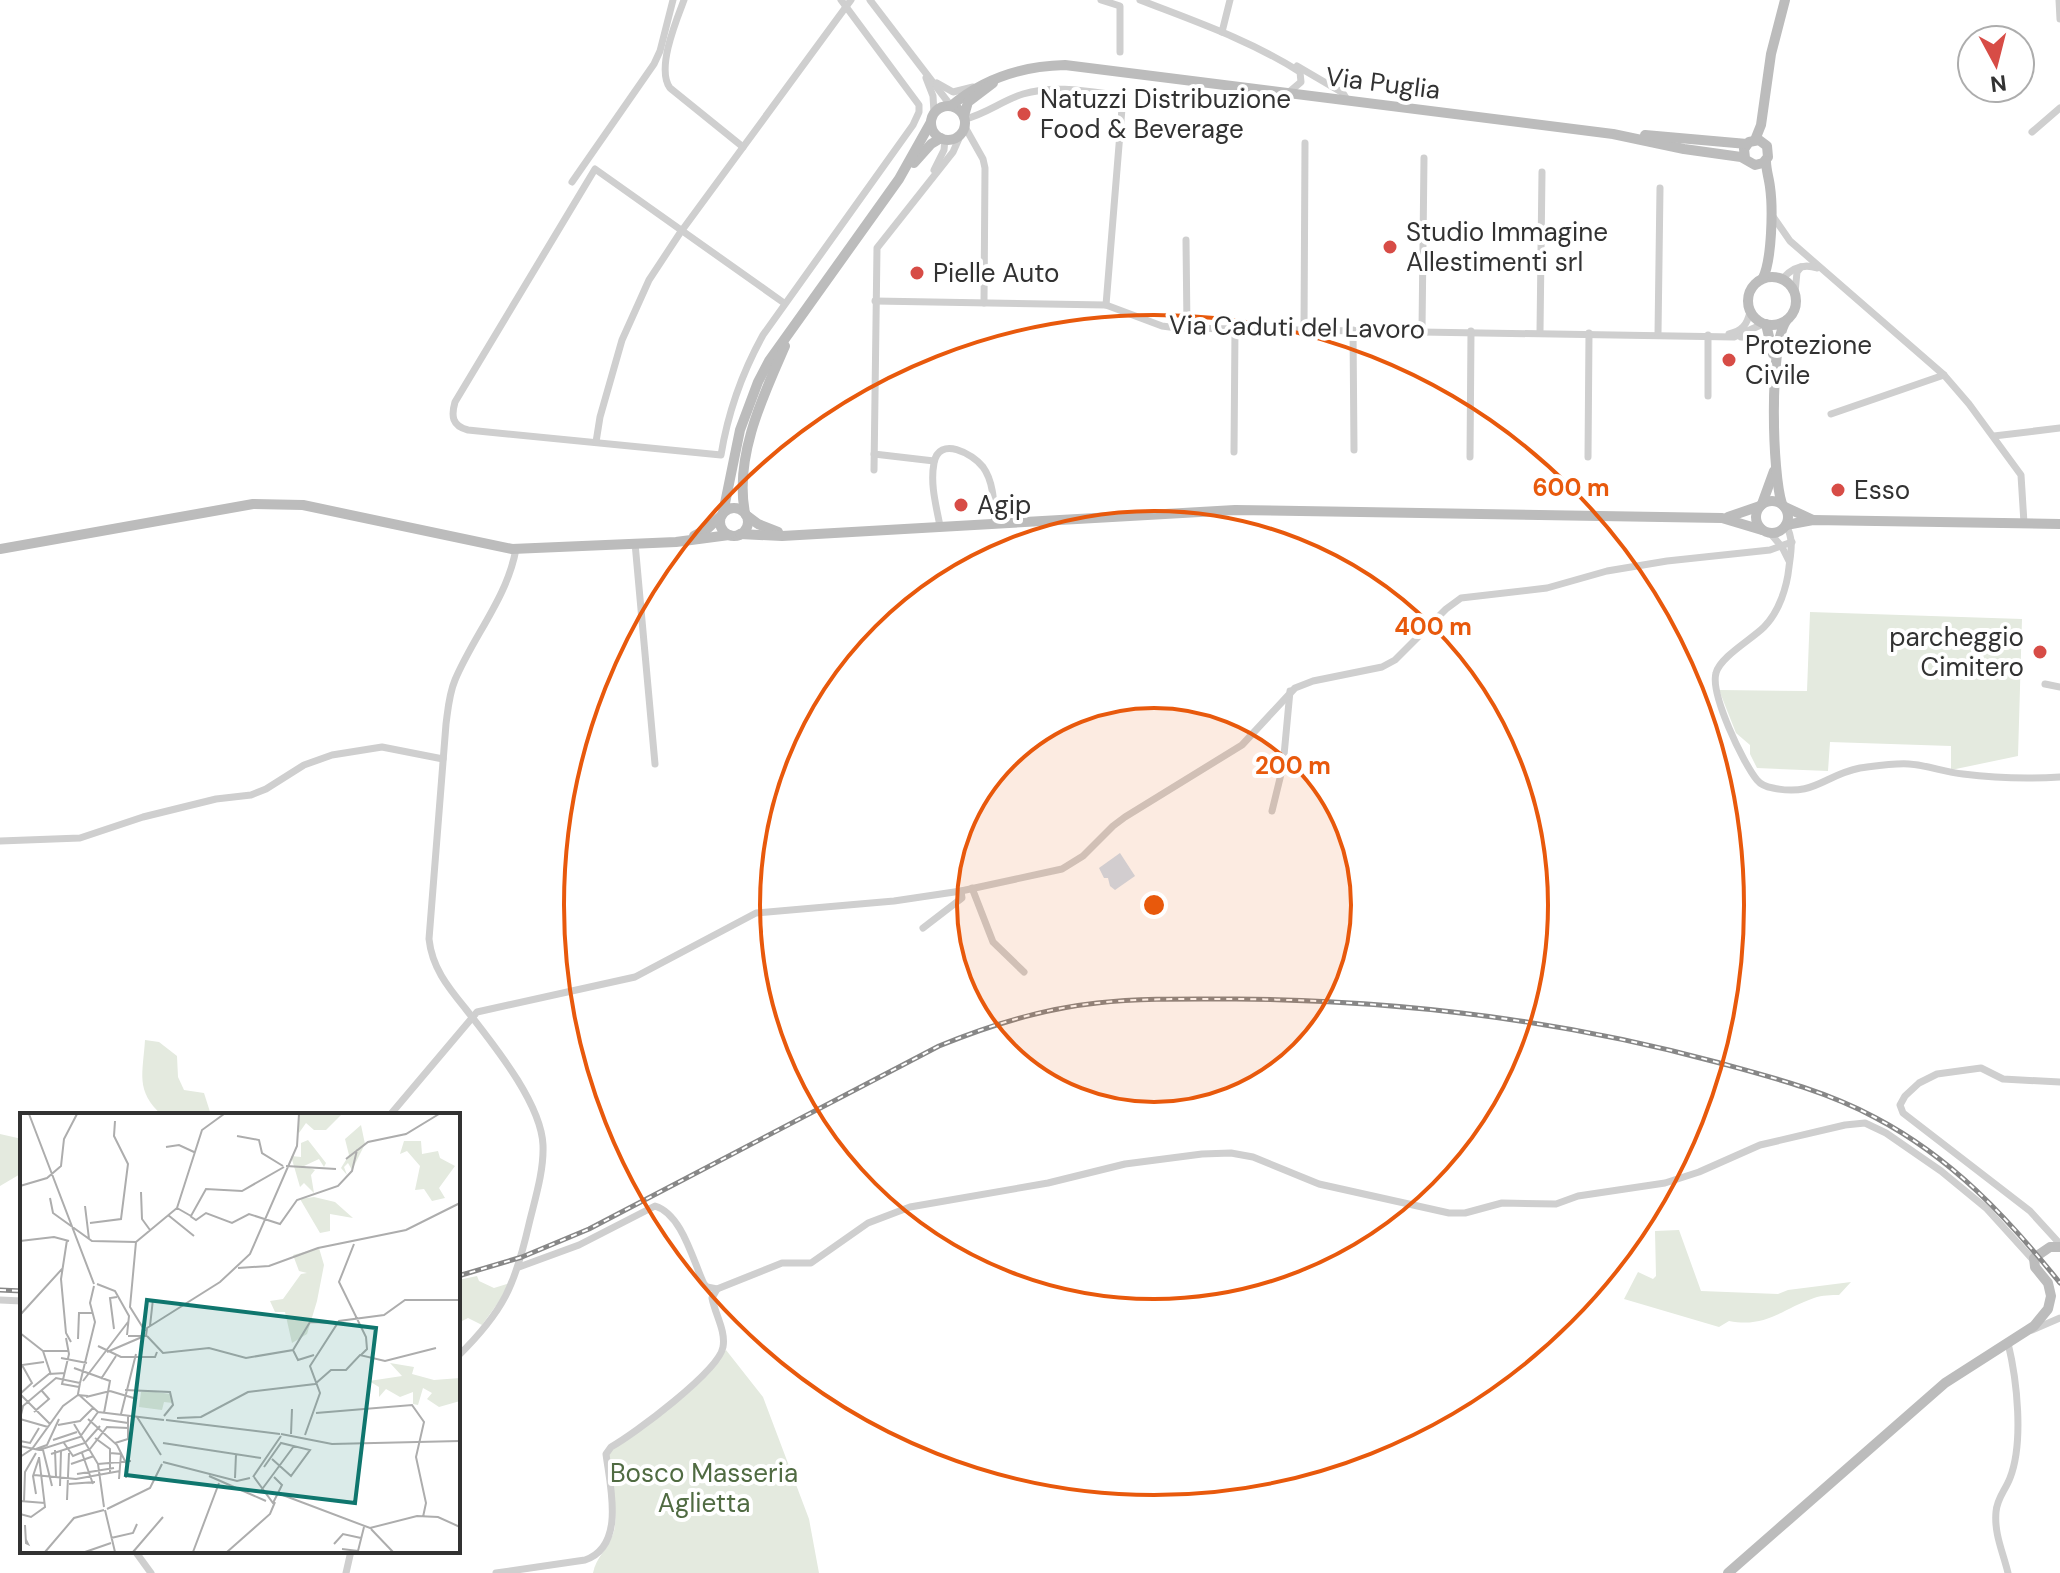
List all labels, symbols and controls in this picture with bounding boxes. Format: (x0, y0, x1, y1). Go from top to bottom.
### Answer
north arrow (1956, 24, 2036, 104)
street label: Via Puglia (1324, 59, 1442, 107)
text: N (1989, 68, 2008, 99)
place label: Natuzzi Distribuzione Food & Beverage (1040, 82, 1291, 146)
marker: Natuzzi Distribuzione Food & Beverage (1015, 105, 1033, 123)
place label: Studio Immagine Allestimenti srl (1406, 215, 1608, 279)
marker: Studio Immagine Allestimenti srl (1381, 238, 1399, 256)
place label: Pielle Auto (933, 256, 1060, 290)
marker: Pielle Auto (908, 264, 926, 282)
street label: Via Caduti del Lavoro (1169, 308, 1425, 346)
place label: Protezione Civile (1745, 328, 1872, 392)
marker: Protezione Civile (1720, 351, 1738, 369)
text: 600 m (1532, 472, 1610, 503)
place label: Esso (1854, 473, 1910, 507)
marker: Esso (1829, 481, 1847, 499)
place label: Agip (977, 488, 1031, 522)
marker: Agip (952, 496, 970, 514)
text: 400 m (1394, 611, 1472, 642)
place label: parcheggio Cimitero (1889, 620, 2024, 684)
marker: parcheggio Cimitero (2031, 643, 2049, 661)
text: 200 m (1255, 750, 1331, 781)
centre of rings (1140, 891, 1168, 919)
inset map (20, 1113, 460, 1553)
park label: Bosco Masseria Aglietta (610, 1456, 798, 1520)

